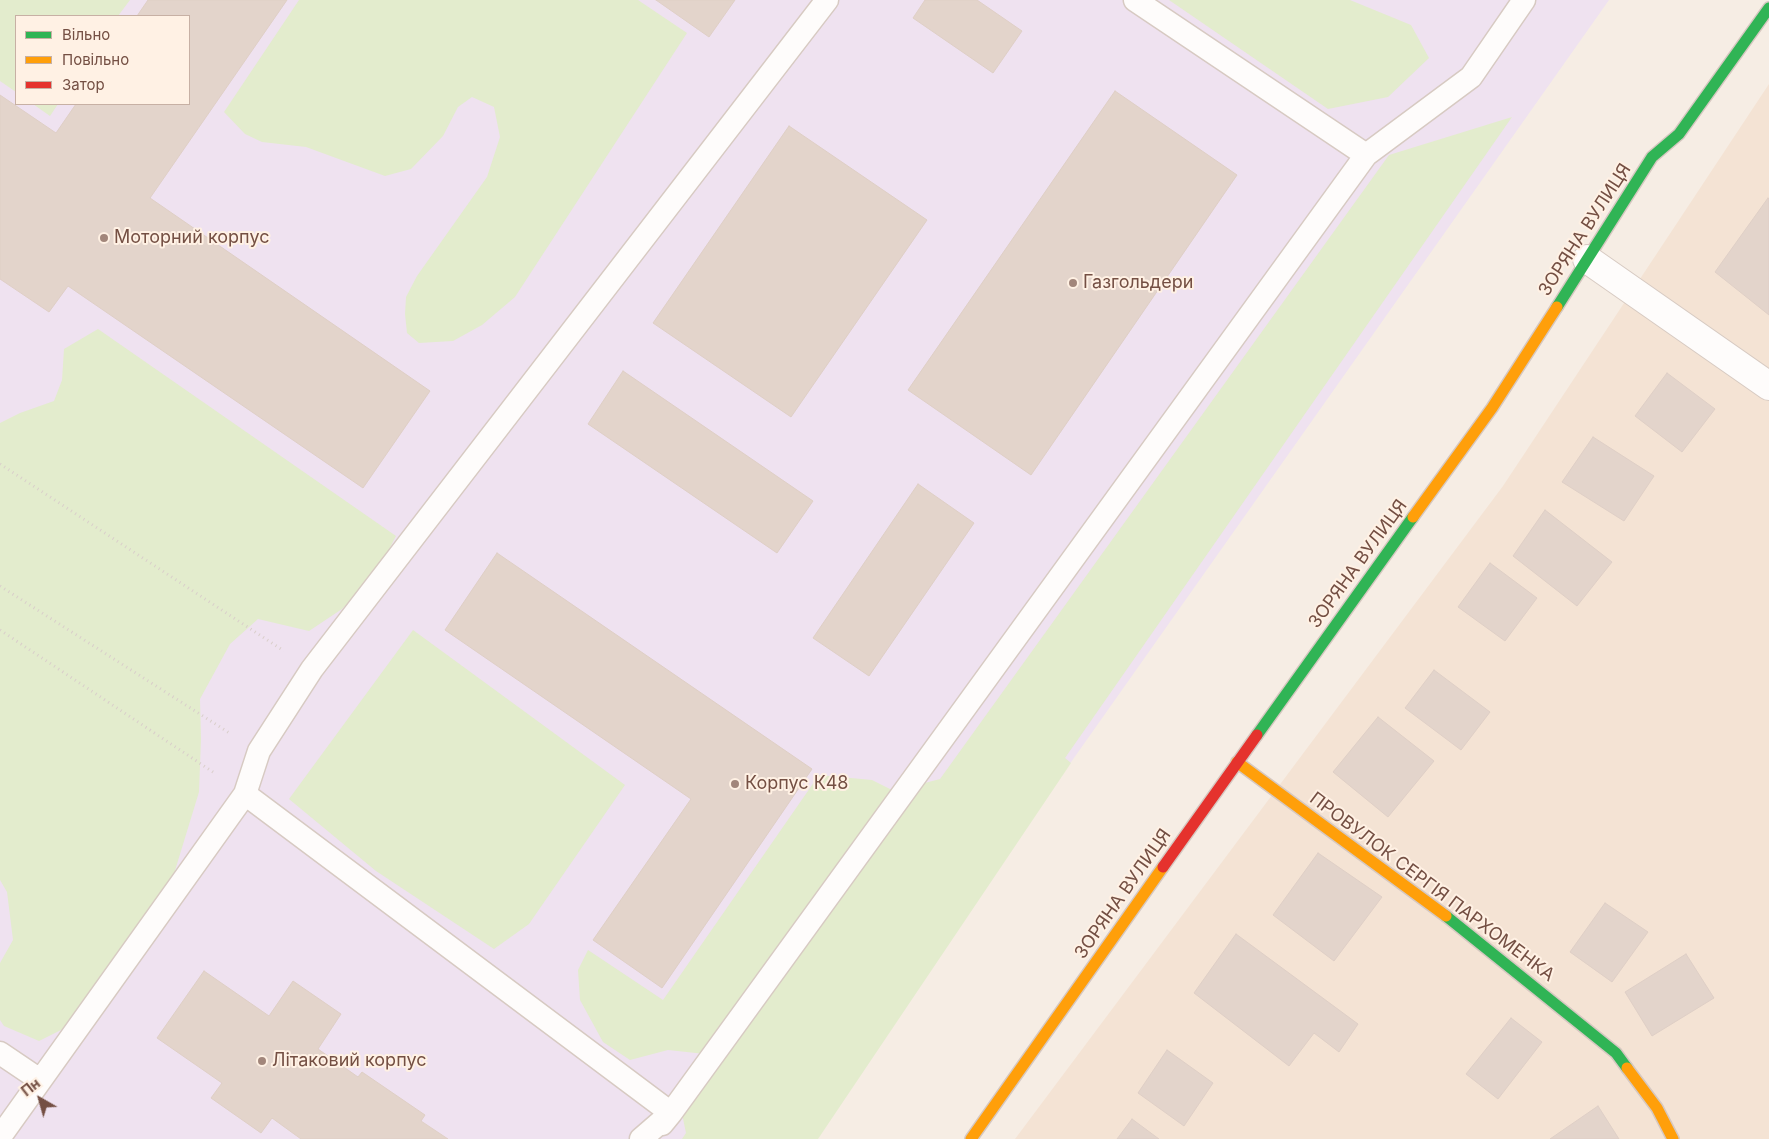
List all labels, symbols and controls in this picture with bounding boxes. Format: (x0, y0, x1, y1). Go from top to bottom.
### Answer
legend (15, 15, 190, 105)
text: Вільно (62, 25, 110, 44)
text: Повільно (62, 50, 129, 69)
text: Затор (62, 75, 105, 94)
street label: ЗОРЯНА ВУЛИЦЯ (1534, 160, 1636, 300)
place label: Моторний корпус (114, 227, 269, 249)
marker: Моторний корпус (98, 232, 110, 244)
place label: Газгольдери (1083, 272, 1193, 294)
marker: Газгольдери (1067, 277, 1079, 289)
street label: ЗОРЯНА ВУЛИЦЯ (1304, 496, 1412, 632)
place label: Корпус К48 (745, 773, 848, 795)
marker: Корпус К48 (729, 778, 741, 790)
street label: ПРОВУЛОК СЕРГІЯ ПАРХОМЕНКА (1305, 788, 1559, 986)
street label: ЗОРЯНА ВУЛИЦЯ (1070, 825, 1176, 963)
place label: Літаковий корпус (272, 1050, 427, 1072)
marker: Літаковий корпус (256, 1055, 268, 1067)
north arrow (15, 1074, 65, 1124)
text: Пн (18, 1074, 43, 1099)

